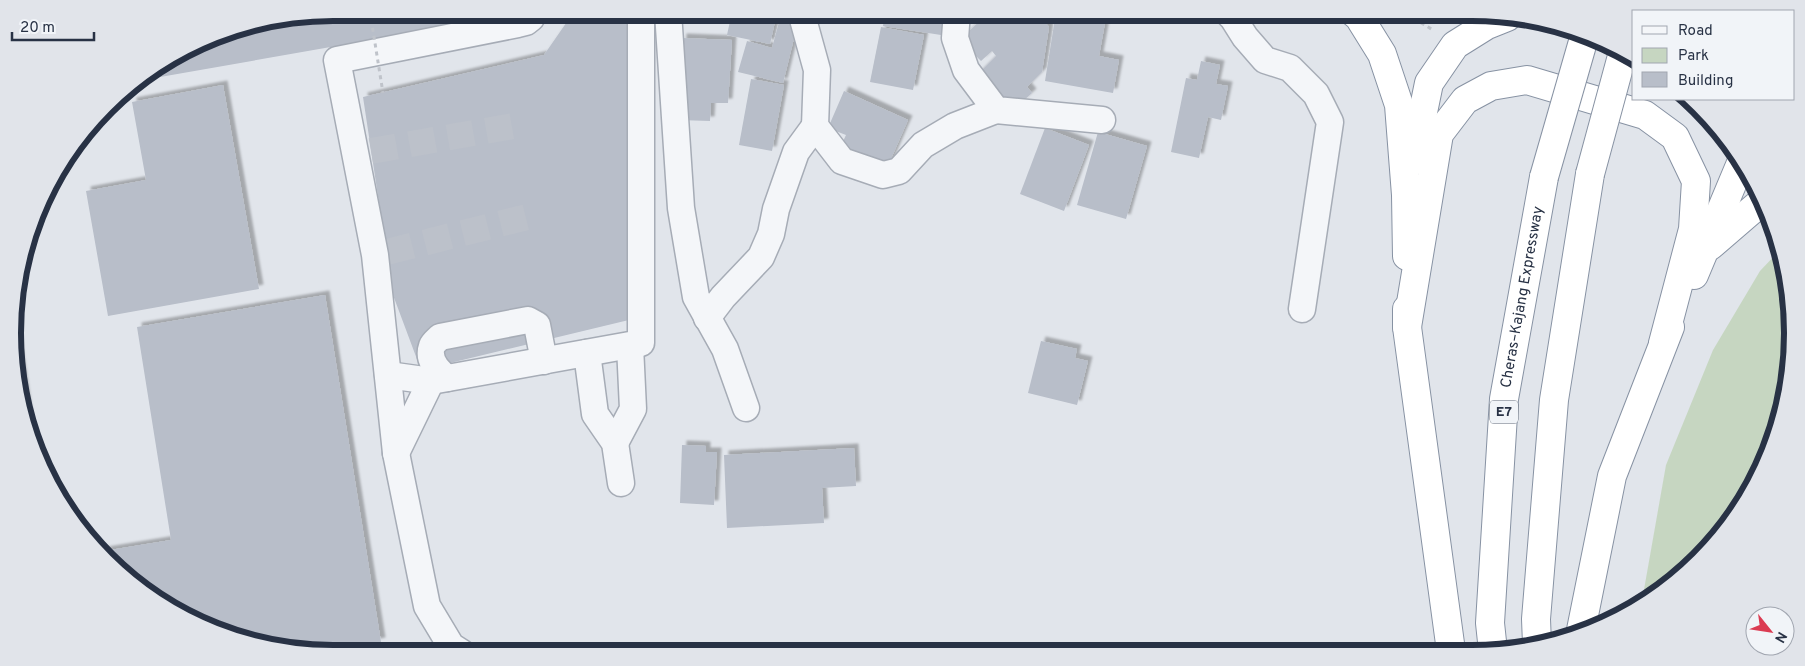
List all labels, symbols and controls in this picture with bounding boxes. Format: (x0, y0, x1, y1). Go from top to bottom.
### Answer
scale bar (12, 10, 95, 42)
legend (1632, 10, 1795, 100)
text: 20 m (20, 19, 55, 38)
text: Road (1678, 22, 1713, 41)
text: Park (1678, 47, 1709, 66)
text: Building (1678, 72, 1733, 91)
street label: Cheras–Kajang Expressway (1497, 205, 1548, 390)
road number: E7 (1490, 401, 1518, 424)
north arrow (1745, 606, 1795, 656)
text: N (1770, 628, 1790, 645)

